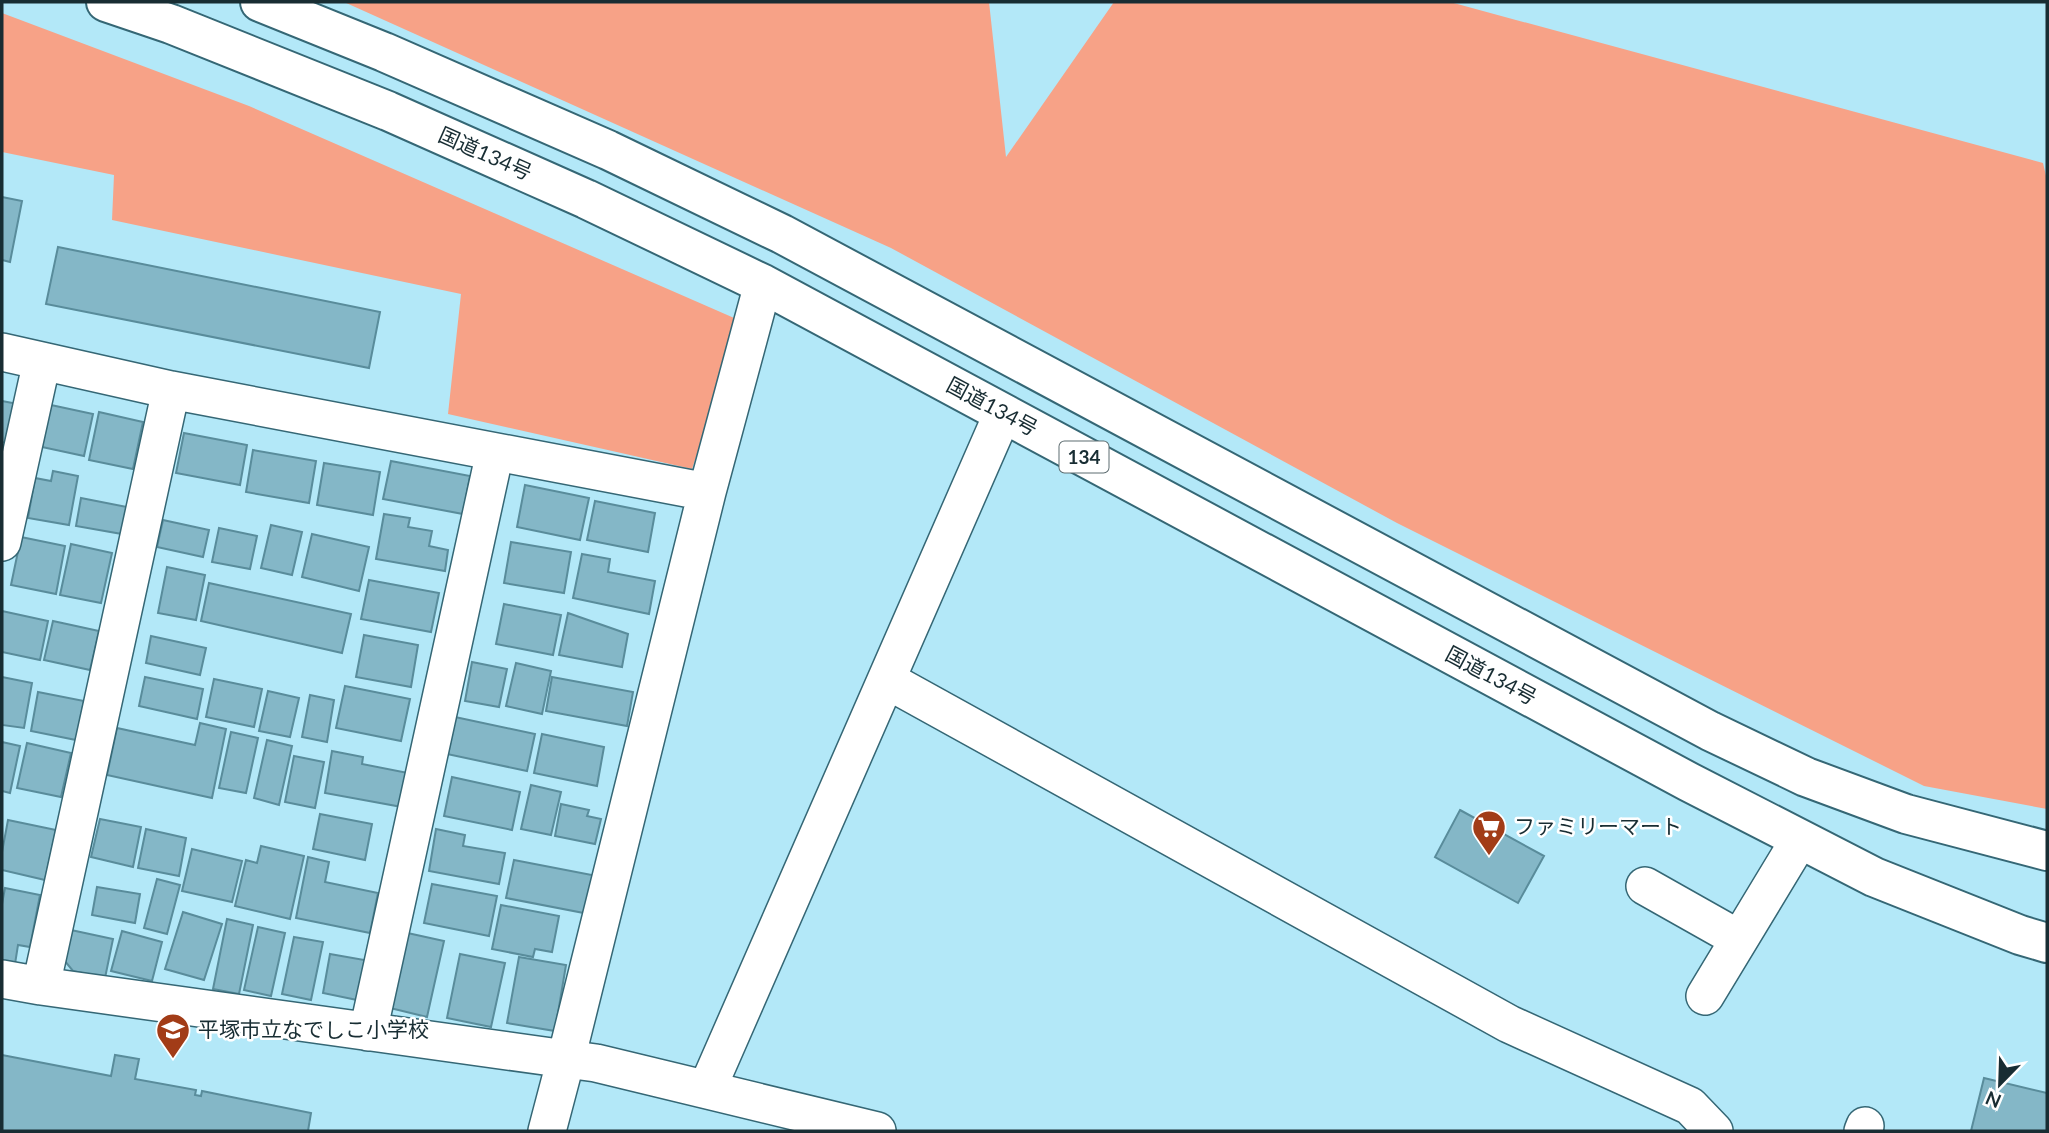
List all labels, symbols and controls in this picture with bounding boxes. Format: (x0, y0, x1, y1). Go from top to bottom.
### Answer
street label: 国道134号 (435, 121, 536, 184)
street label: 国道134号 (943, 371, 1043, 440)
road number: 134 (1060, 442, 1108, 472)
street label: 国道134号 (1442, 640, 1542, 709)
supermarket icon: ファミリーマート (1470, 808, 1508, 857)
place label: ファミリーマート (1514, 813, 1682, 838)
school or university icon: 平塚市立なでしこ小学校 (154, 1011, 192, 1060)
place label: 平塚市立なでしこ小学校 (198, 1016, 429, 1041)
north arrow (1965, 1049, 2035, 1119)
text: N (1982, 1087, 2004, 1114)

